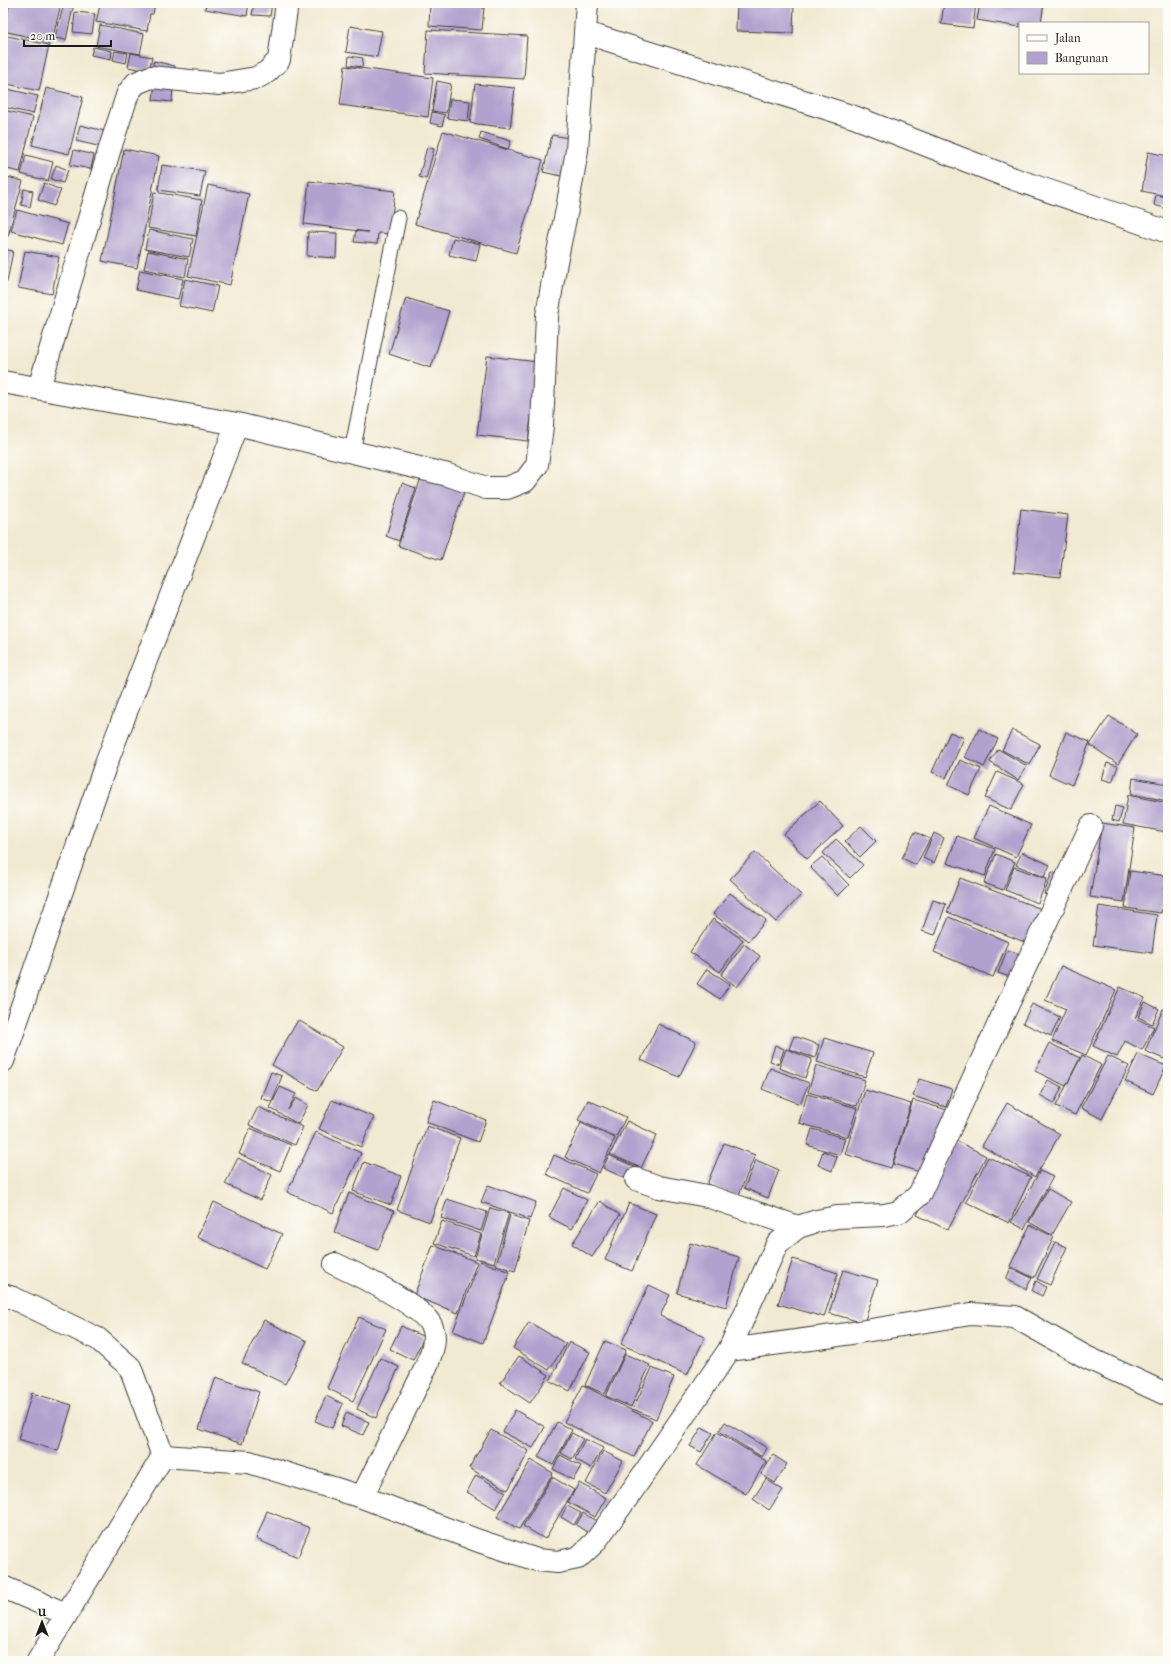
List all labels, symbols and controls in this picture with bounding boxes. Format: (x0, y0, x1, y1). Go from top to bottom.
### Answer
scale bar (24, 22, 111, 48)
legend (1019, 22, 1149, 74)
text: 20 m (30, 29, 55, 43)
text: Jalan (1054, 31, 1081, 45)
text: Bangunan (1055, 51, 1108, 65)
north arrow (22, 1602, 62, 1642)
text: U (37, 1606, 47, 1619)

